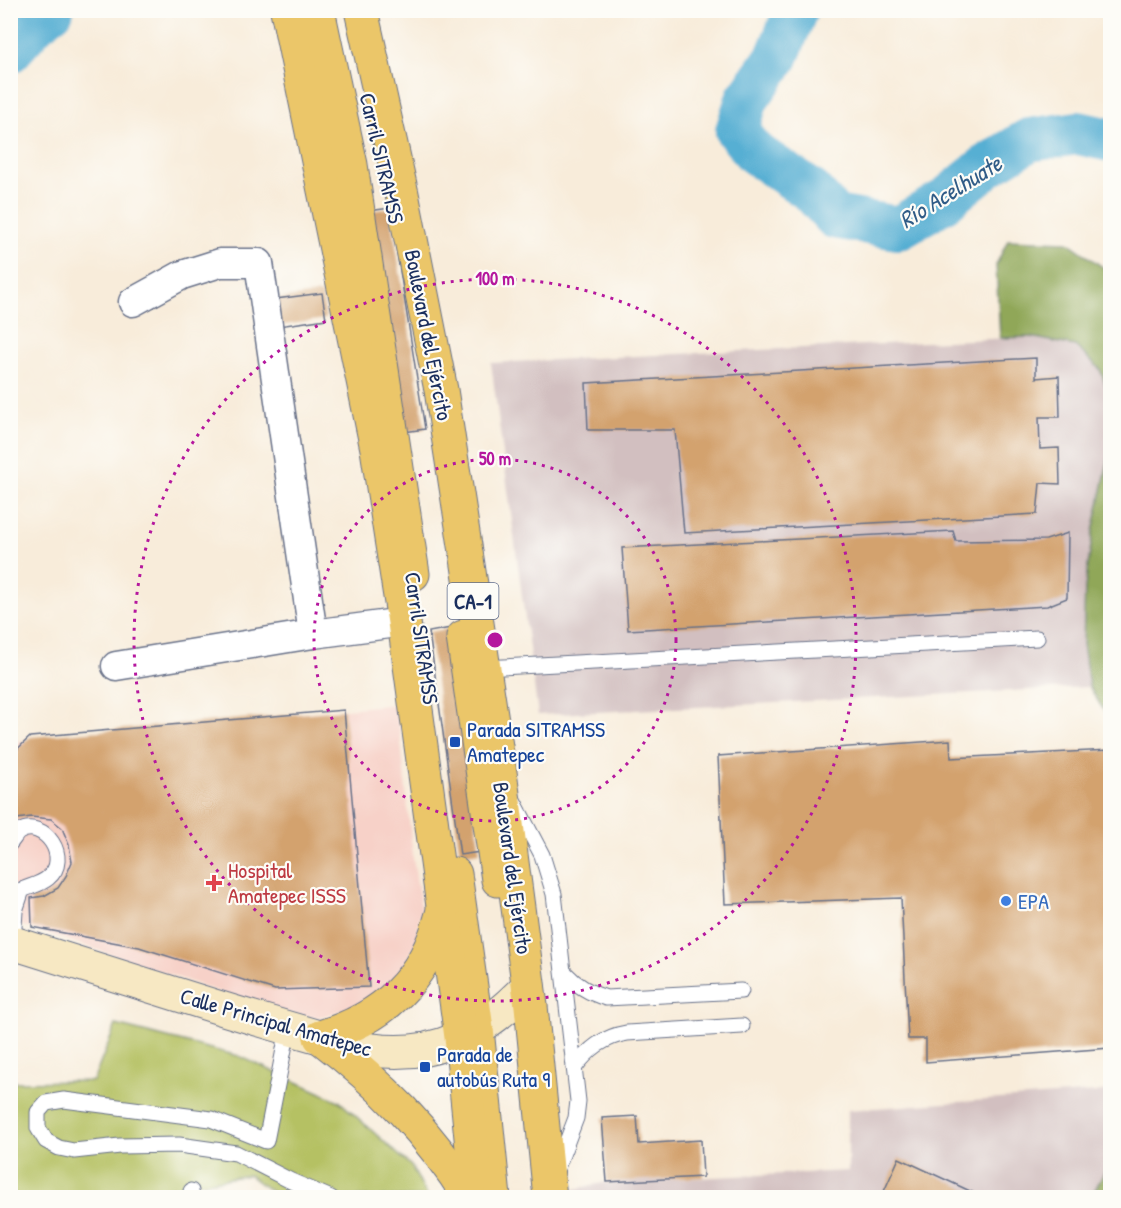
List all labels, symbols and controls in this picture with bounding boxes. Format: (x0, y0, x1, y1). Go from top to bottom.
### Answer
street label: Carril SITRAMSS (352, 90, 412, 226)
water label: Río Acelhuate (893, 146, 1009, 235)
street label: Boulevard del Ejército (398, 247, 460, 423)
text: 100 m (475, 266, 515, 291)
text: 50 m (479, 446, 511, 471)
street label: Carril SITRAMSS (398, 570, 446, 706)
road number: CA-1 (448, 583, 498, 619)
centre of rings (485, 630, 505, 650)
place label: Parada SITRAMSS Amatepec (467, 714, 605, 769)
marker: Parada SITRAMSS Amatepec (448, 735, 462, 749)
street label: Boulevard del Ejército (486, 780, 540, 956)
place label: Hospital Amatepec ISSS (228, 855, 346, 910)
marker: Hospital Amatepec ISSS (205, 874, 223, 892)
place label: EPA (1018, 886, 1049, 916)
marker: EPA (999, 894, 1013, 908)
street label: Calle Principal Amatepec (177, 980, 376, 1064)
place label: Parada de autobús Ruta 9 (437, 1039, 550, 1094)
marker: Parada de autobús Ruta 9 (418, 1060, 432, 1074)

